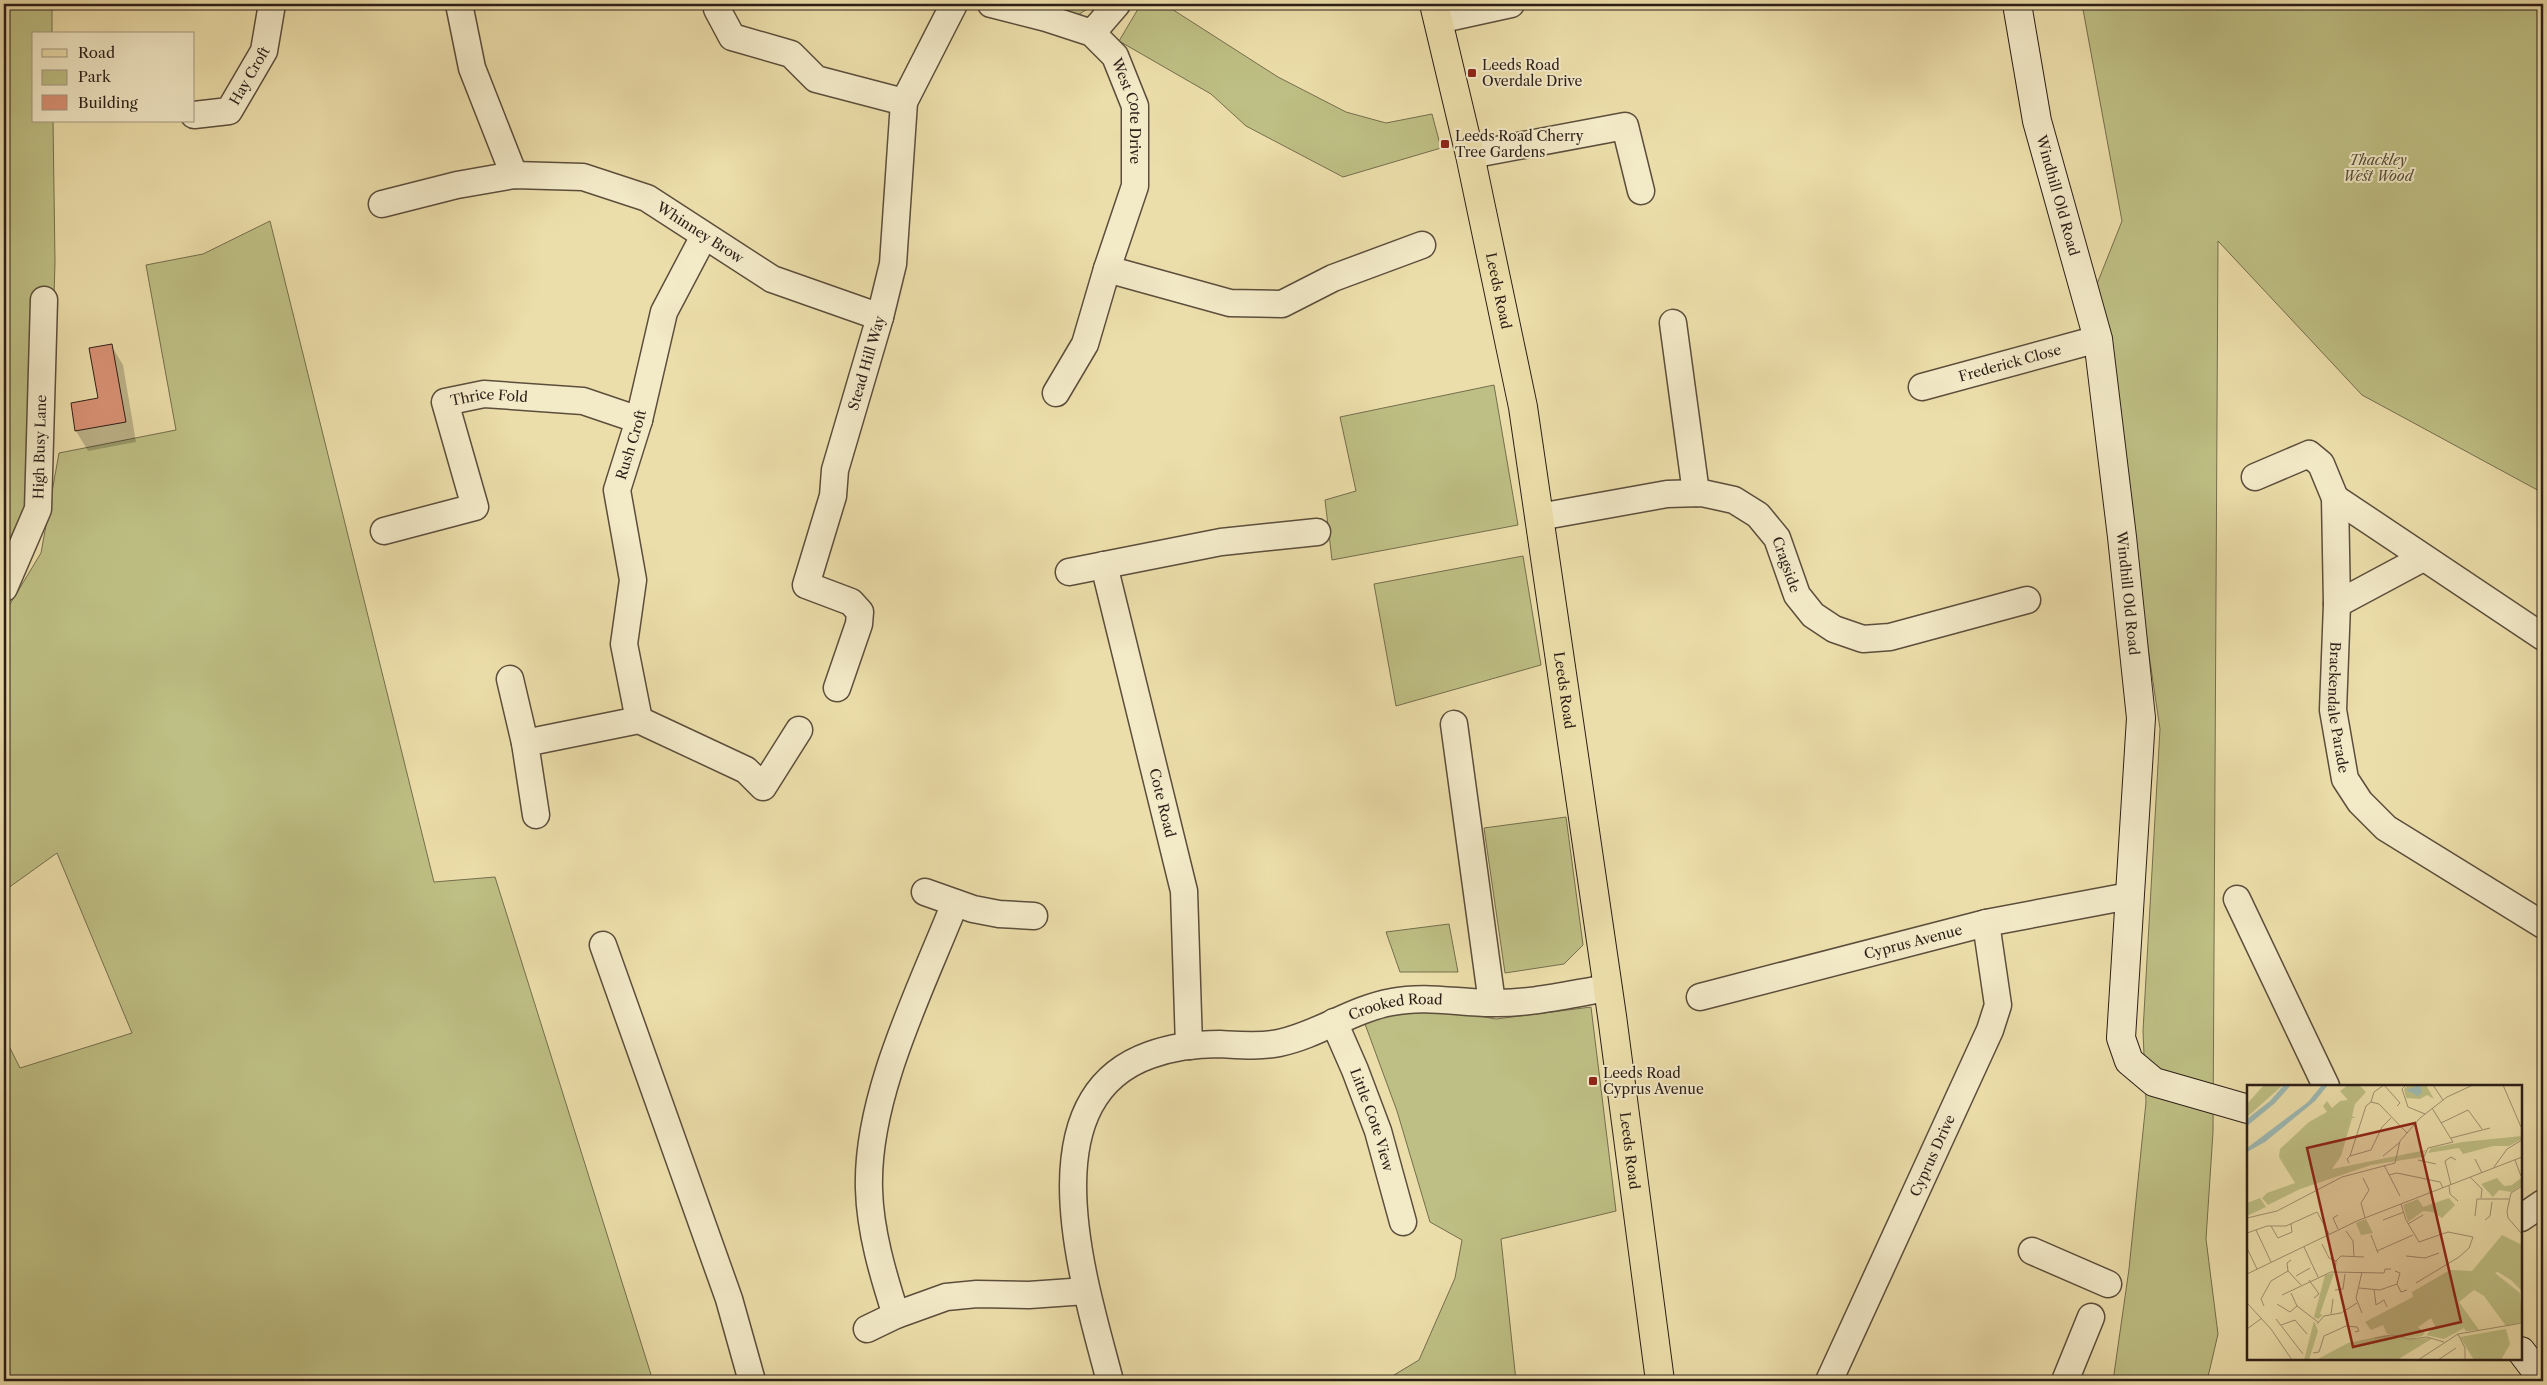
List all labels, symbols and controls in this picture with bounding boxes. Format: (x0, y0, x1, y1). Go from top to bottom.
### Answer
legend (32, 32, 195, 122)
text: Road (78, 43, 115, 62)
street label: Hay Croft (225, 43, 274, 108)
street label: West Cote Drive (1107, 54, 1144, 164)
place label: Leeds Road Overdale Drive (1482, 56, 1583, 90)
text: Park (78, 67, 112, 86)
marker: Leeds Road Overdale Drive (1466, 67, 1478, 79)
text: Building (78, 93, 138, 112)
place label: Leeds Road Cherry Tree Gardens (1455, 127, 1584, 161)
street label: Windhill Old Road (2032, 132, 2083, 258)
marker: Leeds Road Cherry Tree Gardens (1439, 138, 1451, 150)
park label: Thackley West Wood (2343, 151, 2415, 185)
street label: Whinney Brow (652, 197, 747, 267)
street label: Leeds Road (1482, 251, 1515, 331)
street label: Stead Hill Way (844, 313, 889, 412)
street label: Frederick Close (1956, 340, 2063, 386)
street label: Thrice Fold (449, 385, 529, 410)
street label: High Busy Lane (29, 394, 50, 500)
street label: Rush Croft (612, 408, 650, 482)
street label: Windhill Old Road (2112, 529, 2143, 657)
street label: Cragside (1768, 534, 1804, 595)
street label: Brackendale Parade (2324, 641, 2353, 775)
street label: Leeds Road (1550, 650, 1579, 731)
street label: Cote Road (1145, 767, 1180, 840)
street label: Cyprus Avenue (1862, 921, 1964, 963)
street label: Crooked Road (1346, 990, 1444, 1024)
place label: Leeds Road Cyprus Avenue (1603, 1064, 1704, 1098)
street label: Little Cote View (1346, 1065, 1398, 1174)
marker: Leeds Road Cyprus Avenue (1587, 1075, 1599, 1087)
inset map (2247, 1085, 2522, 1360)
street label: Leeds Road (1616, 1111, 1644, 1191)
street label: Cyprus Drive (1906, 1112, 1959, 1199)

